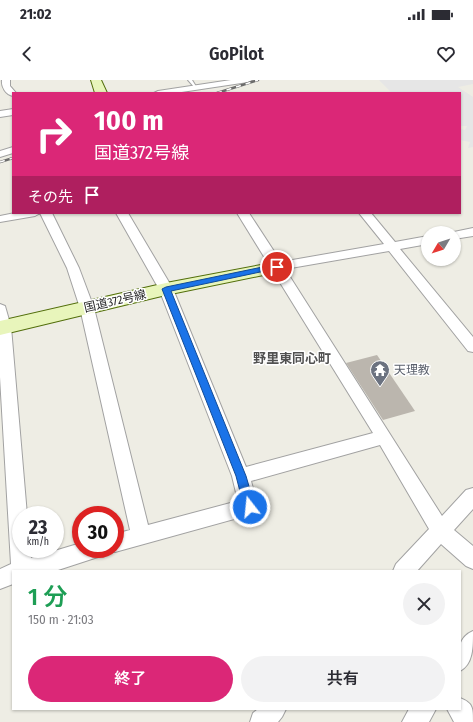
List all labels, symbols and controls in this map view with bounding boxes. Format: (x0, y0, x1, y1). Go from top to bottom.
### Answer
text: 21:02 (20, 5, 51, 23)
icon: back (16, 43, 38, 65)
text: GoPilot (209, 43, 264, 65)
icon: heart (435, 43, 457, 65)
text: 100 m (94, 104, 164, 137)
icon: right (28, 108, 80, 160)
text: 国道372号線 (94, 142, 189, 164)
icon: arrive (81, 184, 103, 206)
text: その先 (28, 188, 73, 206)
north arrow (421, 226, 461, 266)
map controls (421, 226, 461, 266)
pin (260, 250, 294, 284)
icon: arrive (266, 256, 288, 278)
street label: 国道372号線 (83, 287, 147, 315)
district label: 野里東同心町 (253, 351, 331, 366)
temple icon: 天理教 (369, 359, 391, 387)
place label: 天理教 (394, 363, 430, 377)
position arrow (229, 486, 271, 528)
speed limit sign: 30 (72, 506, 124, 558)
text: 23 (29, 515, 47, 539)
text: km/h (27, 536, 49, 548)
text: 1 分 (28, 583, 67, 611)
button: close (403, 583, 445, 625)
text: 150 m · 21:03 (28, 612, 94, 627)
button: 終了 (28, 656, 233, 702)
button: 共有 (241, 656, 445, 702)

